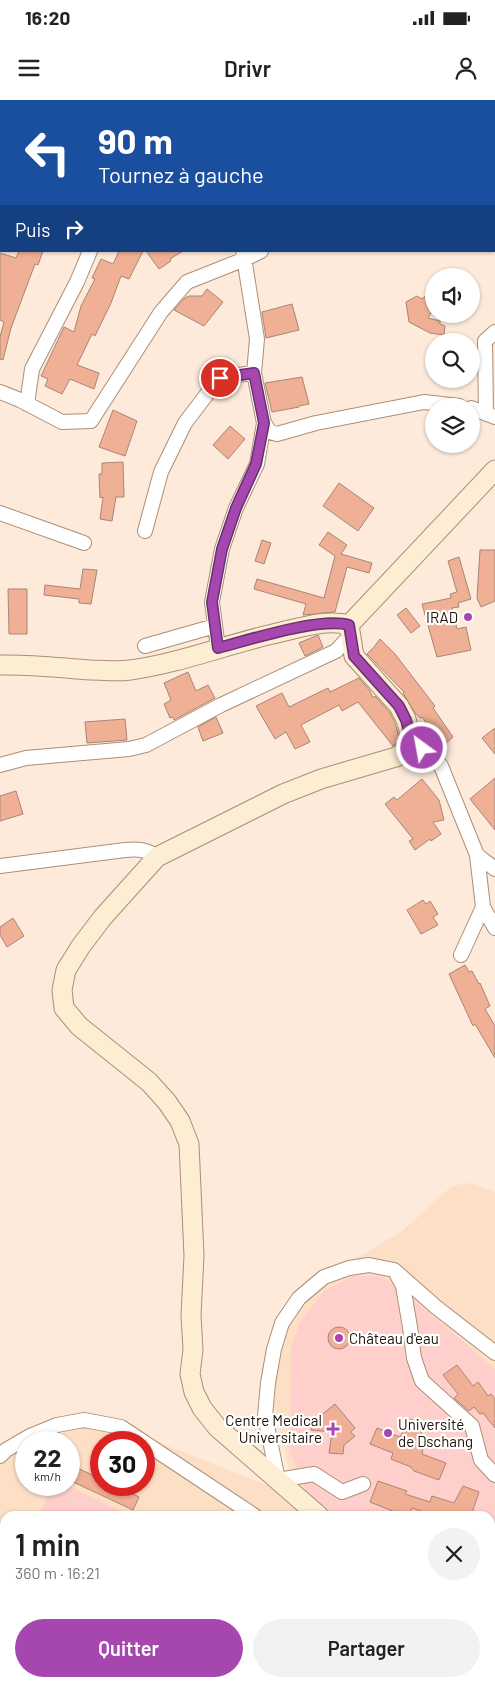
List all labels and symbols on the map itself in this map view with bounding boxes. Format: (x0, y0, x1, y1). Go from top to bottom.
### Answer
pin (199, 357, 241, 399)
place label: IRAD (426, 608, 458, 626)
marker: IRAD (462, 611, 474, 623)
position arrow (395, 721, 447, 773)
place label: Château d'eau (349, 1329, 439, 1347)
marker: Château d'eau (333, 1332, 345, 1344)
place label: Centre Medical Universitaire (225, 1411, 322, 1446)
place label: Université de Dschang (398, 1415, 473, 1450)
marker: Centre Medical Universitaire (326, 1422, 340, 1436)
marker: Université de Dschang (382, 1427, 394, 1439)
speed limit sign: 30 (90, 1431, 155, 1496)

